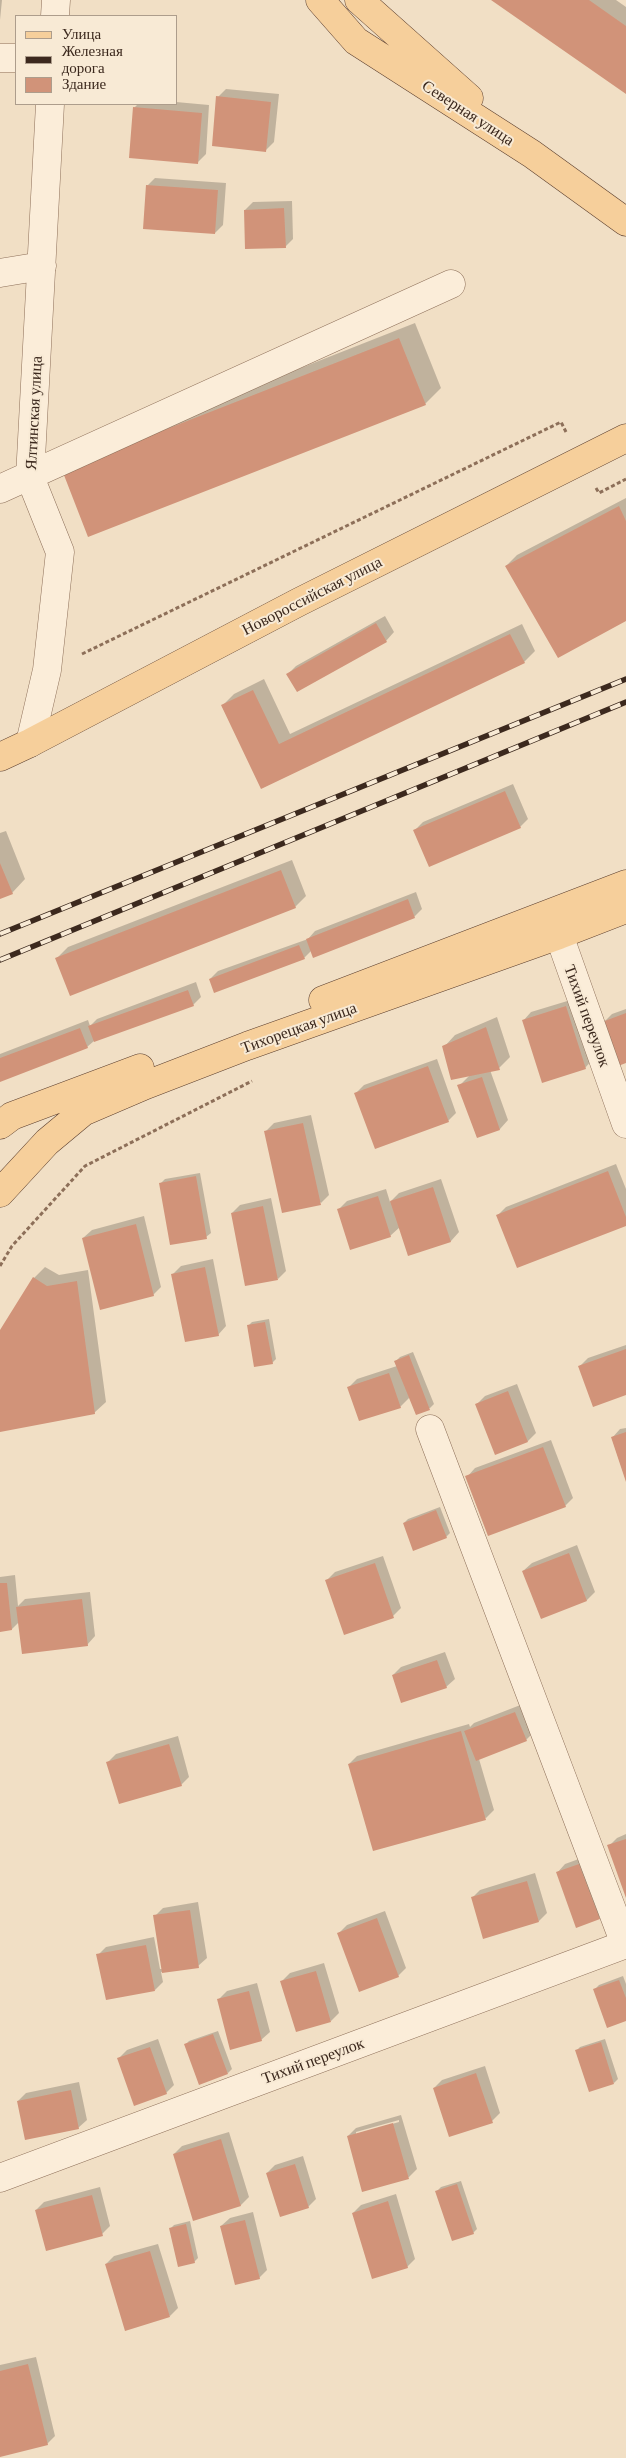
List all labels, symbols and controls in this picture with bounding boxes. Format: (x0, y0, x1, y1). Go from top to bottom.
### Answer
legend (15, 15, 178, 105)
text: Улица (62, 26, 101, 42)
text: Железная дорога (62, 43, 123, 76)
text: Здание (62, 76, 106, 92)
street label: Северная улица (418, 76, 518, 150)
street label: Ялтинская улица (21, 355, 47, 471)
street label: Новороссийская улица (239, 552, 385, 640)
street label: Тихий переулок (560, 962, 614, 1070)
street label: Тихорецкая улица (239, 998, 359, 1058)
street label: Тихий переулок (259, 2034, 367, 2088)

